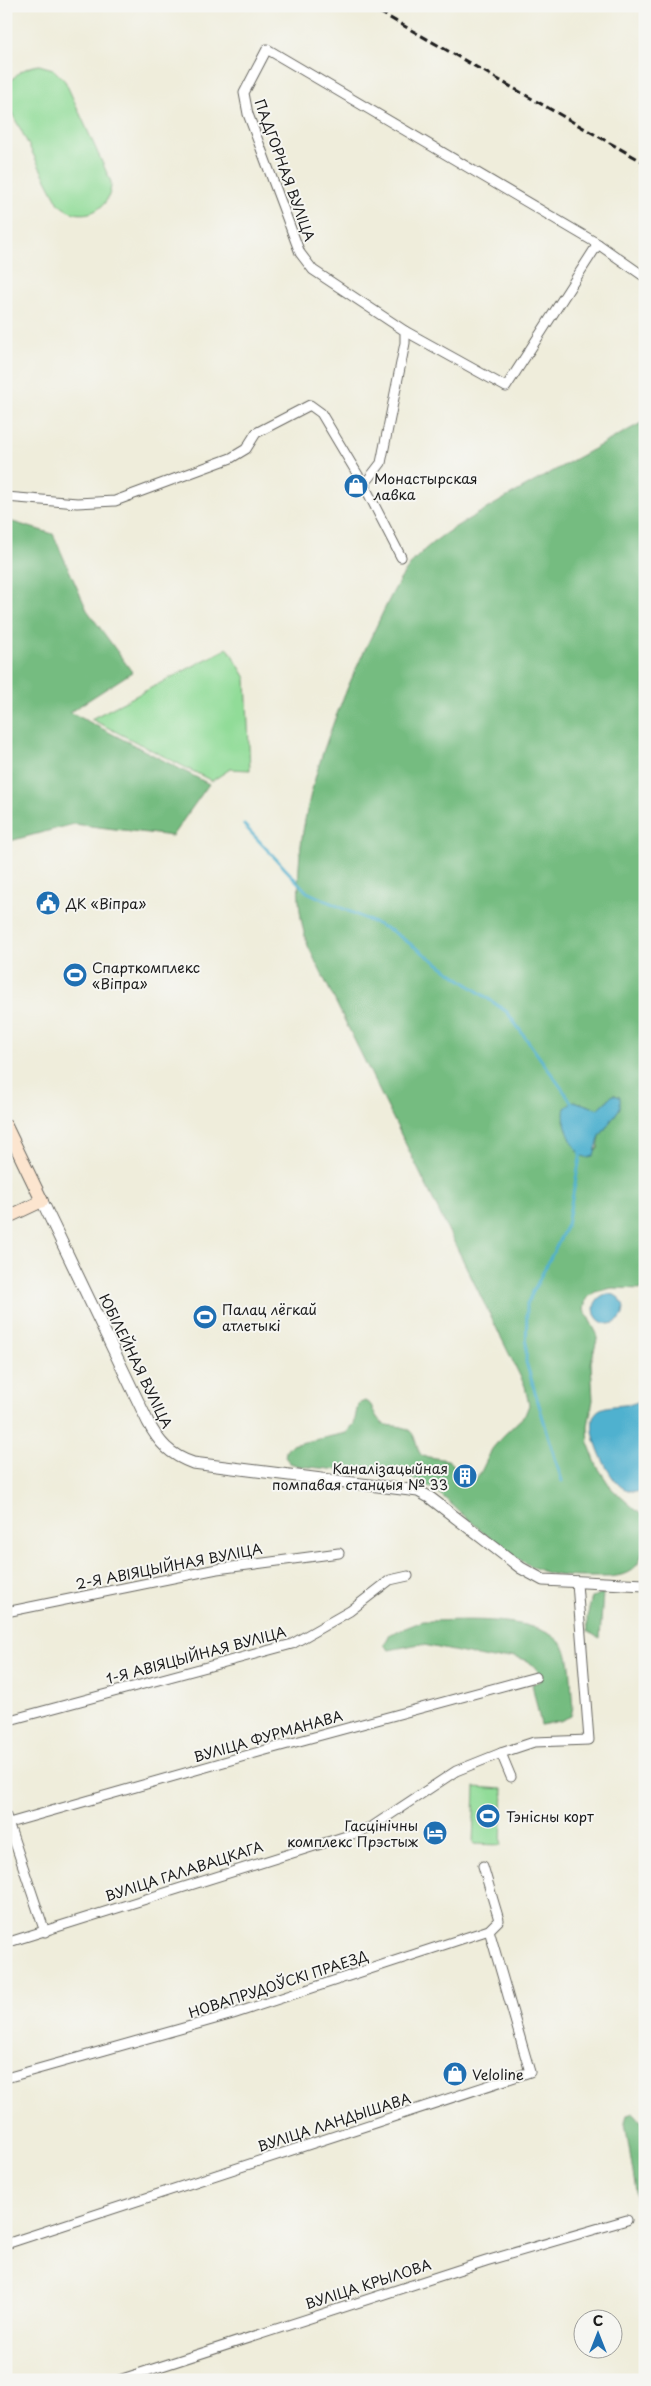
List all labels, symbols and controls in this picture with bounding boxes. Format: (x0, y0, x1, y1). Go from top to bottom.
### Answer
street label: ПАДГОРНАЯ ВУЛІЦА (249, 96, 321, 244)
place label: Монастырская лавка (373, 468, 478, 505)
shop icon: Монастырская лавка (343, 473, 369, 499)
public building icon: ДК «Віпра» (35, 890, 61, 916)
place label: ДК «Віпра» (65, 893, 146, 914)
place label: Спарткомплекс «Віпра» (92, 957, 200, 994)
sports icon: Спарткомплекс «Віпра» (62, 962, 88, 988)
street label: ЮБІЛЕЙНАЯ ВУЛІЦА (94, 1290, 178, 1432)
place label: Палац лёгкай атлетыкі (222, 1299, 317, 1336)
sports icon: Палац лёгкай атлетыкі (192, 1304, 218, 1330)
place label: Каналізацыйная помпавая станцыя № 33 (272, 1458, 448, 1495)
building icon: Каналізацыйная помпавая станцыя № 33 (452, 1463, 478, 1489)
street label: 2-Я АВІЯЦЫЙНАЯ ВУЛІЦА (74, 1538, 264, 1594)
street label: 1-Я АВІЯЦЫЙНАЯ ВУЛІЦА (104, 1621, 289, 1689)
street label: ВУЛІЦА ФУРМАНАВА (191, 1705, 345, 1767)
sports icon: Тэнісны корт (475, 1803, 501, 1829)
place label: Тэнісны корт (506, 1806, 594, 1827)
place label: Гасцінічны комплекс Прэстыж (287, 1815, 419, 1852)
hotel icon: Гасцінічны комплекс Прэстыж (422, 1820, 448, 1846)
street label: ВУЛІЦА ГАЛАВАЦКАГА (102, 1835, 266, 1906)
street label: НОВАПРУДОЎСКІ ПРАЕЗД (185, 1945, 371, 2023)
shop icon: Veloline (442, 2061, 468, 2087)
place label: Veloline (472, 2064, 524, 2085)
street label: ВУЛІЦА ЛАНДЫШАВА (255, 2087, 414, 2157)
street label: ВУЛІЦА КРЫЛОВА (302, 2254, 434, 2314)
north arrow (574, 2308, 624, 2358)
text: С (593, 2310, 603, 2331)

